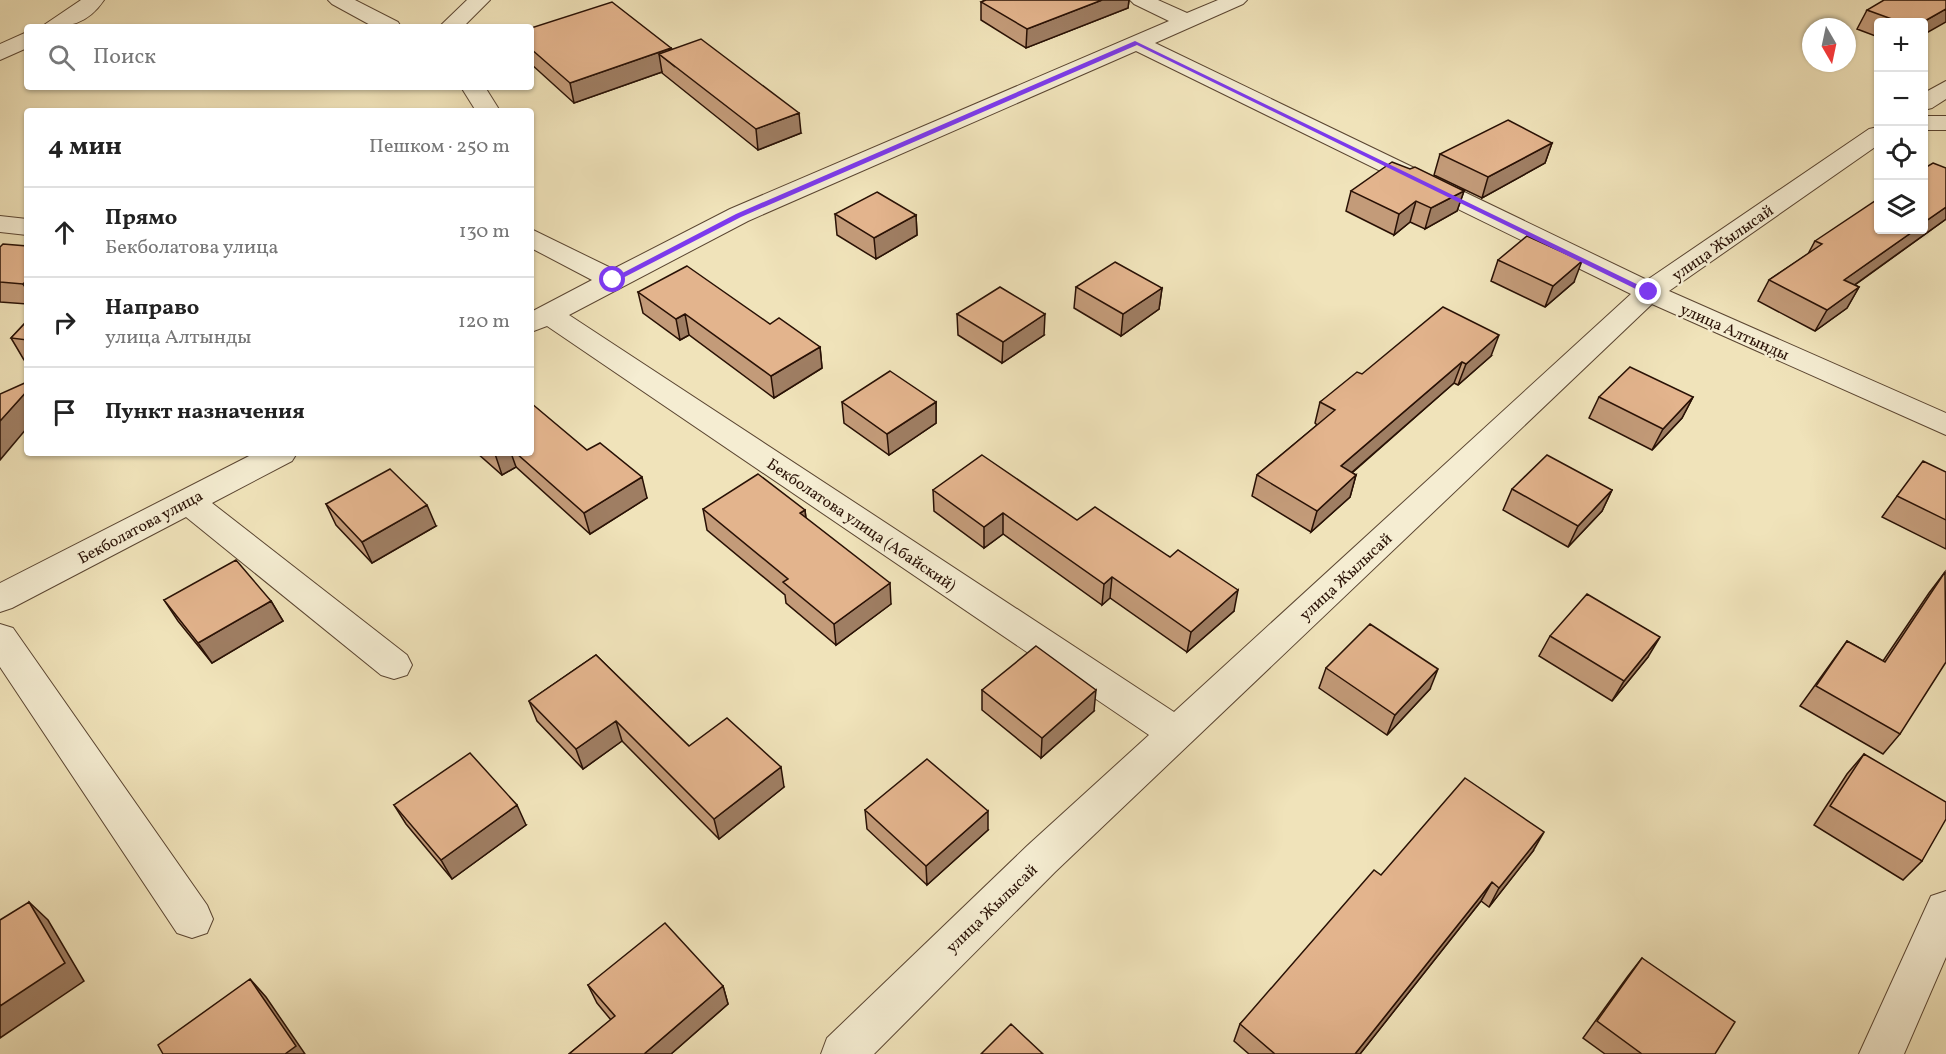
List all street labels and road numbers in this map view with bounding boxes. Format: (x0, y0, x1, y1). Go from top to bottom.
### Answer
street label: улица Жылысай (1668, 200, 1779, 287)
street label: улица Алтынды (1676, 299, 1792, 367)
street label: Бекболатова улица (Абайский) (762, 454, 960, 598)
street label: Бекболатова улица (74, 485, 207, 570)
street label: улица Жылысай (1295, 529, 1398, 626)
street label: улица Жылысай (942, 860, 1043, 959)

